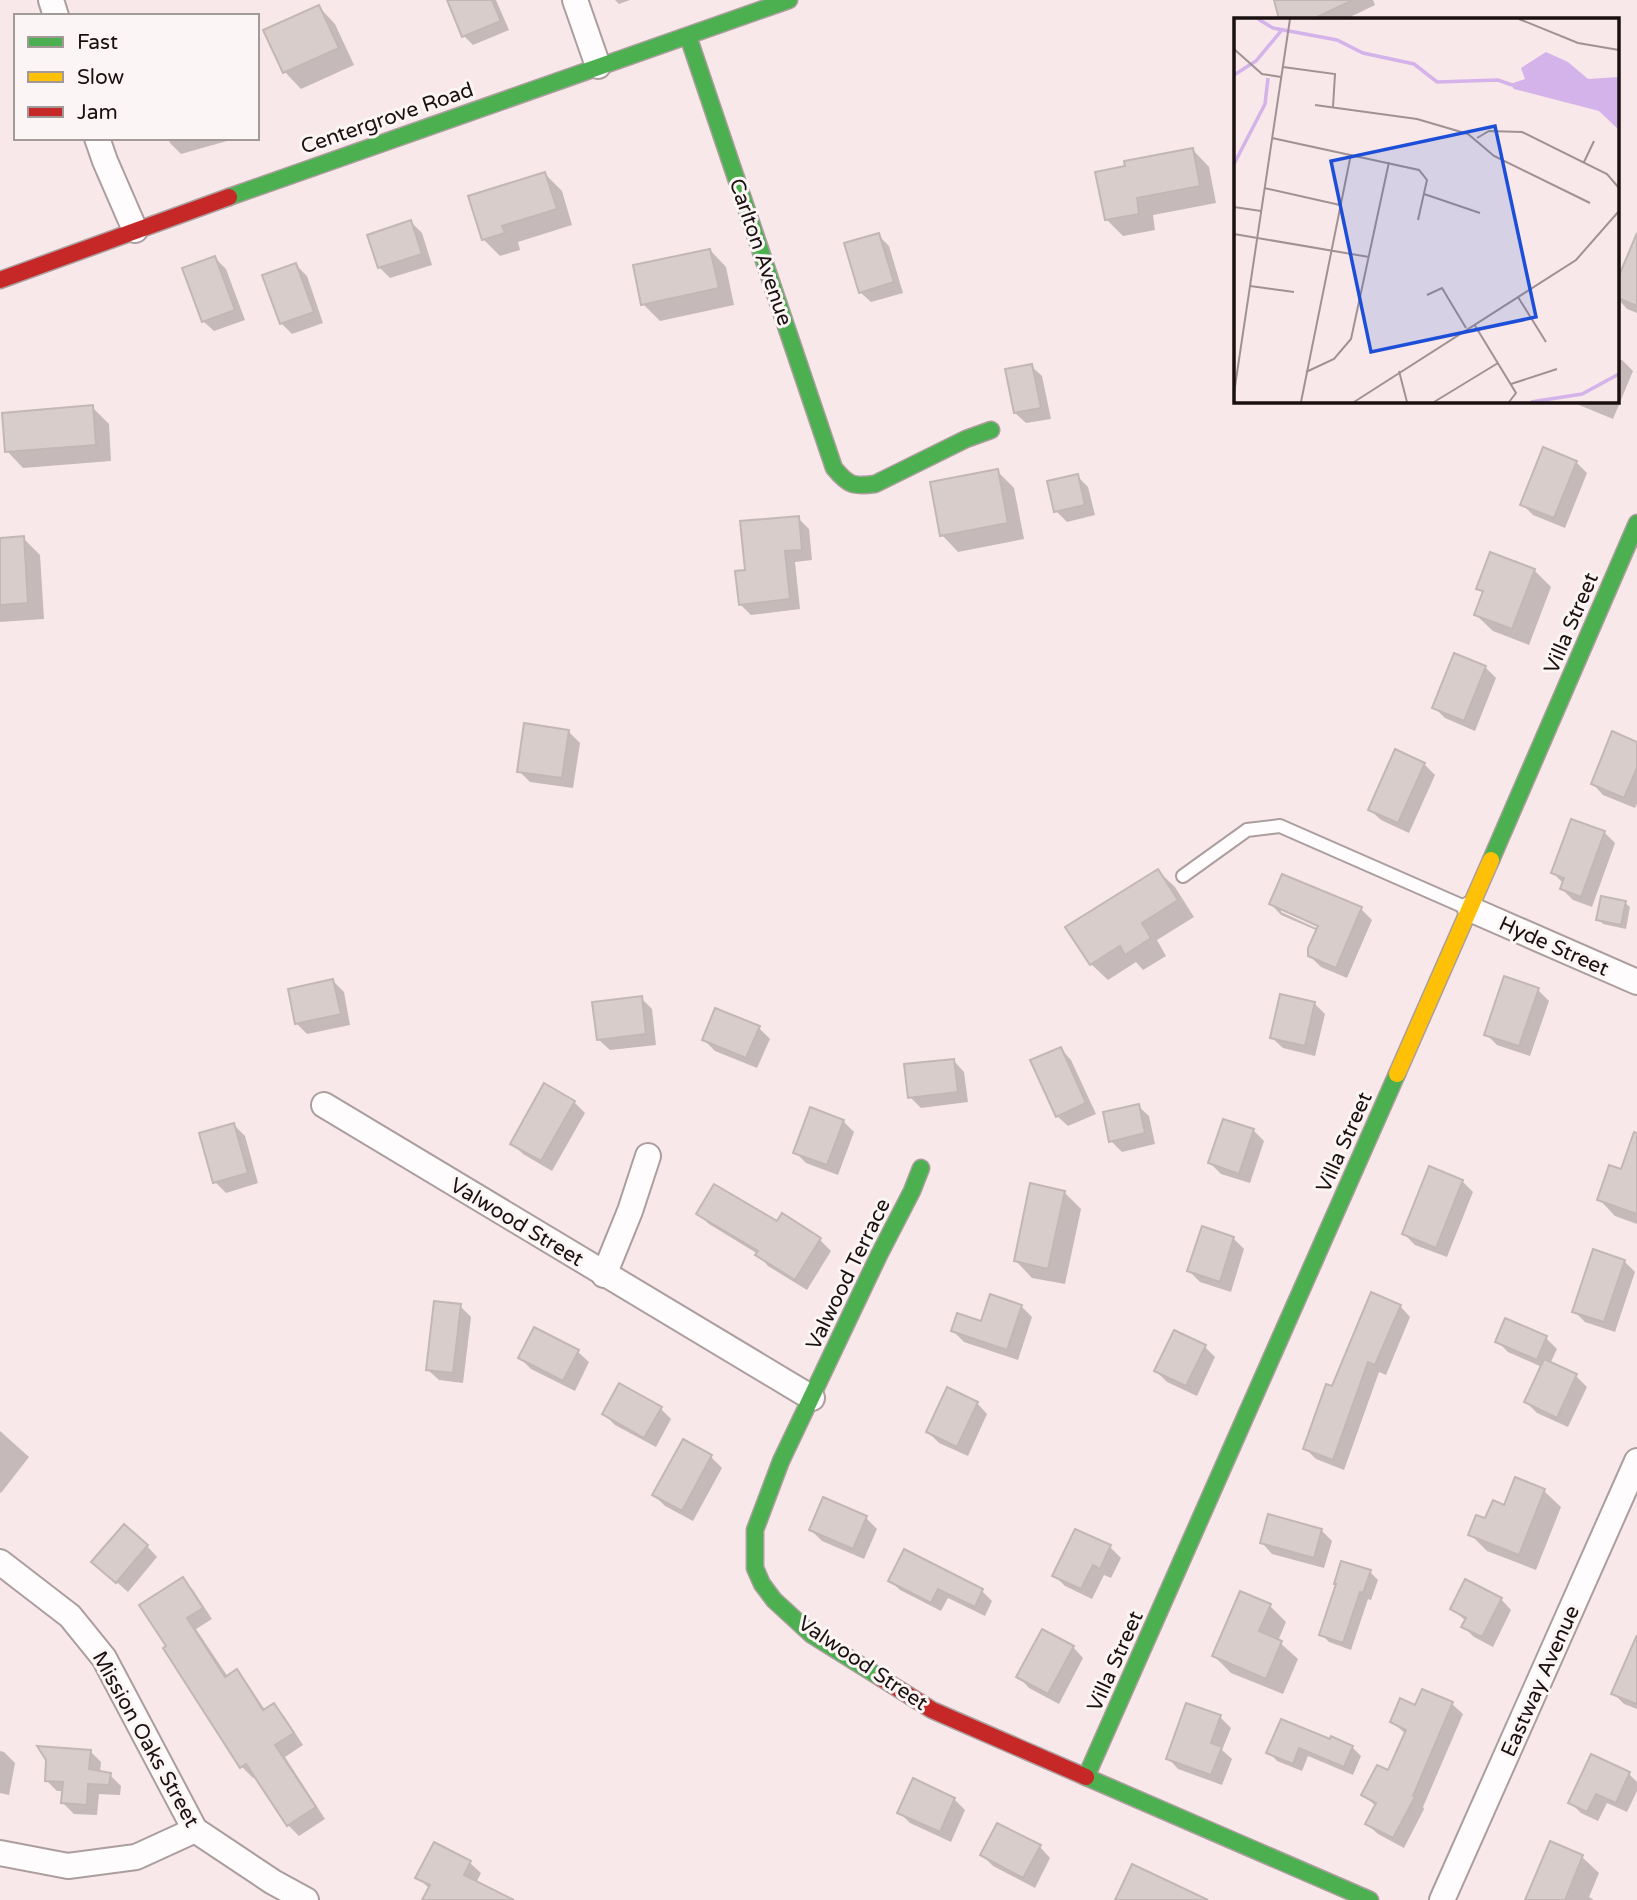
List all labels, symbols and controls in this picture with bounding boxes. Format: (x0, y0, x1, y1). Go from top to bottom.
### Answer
legend (14, 14, 259, 140)
inset map (1234, 18, 1620, 402)
text: Fast (77, 30, 118, 55)
text: Slow (77, 65, 125, 90)
street label: Centergrove Road (298, 77, 477, 160)
text: Jam (77, 100, 118, 125)
street label: Carlton Avenue (724, 175, 797, 329)
street label: Villa Street (1539, 569, 1604, 677)
street label: Hyde Street (1495, 911, 1613, 982)
street label: Villa Street (1311, 1088, 1378, 1196)
street label: Valwood Street (446, 1173, 588, 1272)
street label: Valwood Terrace (801, 1194, 896, 1354)
street label: Eastway Avenue (1496, 1602, 1585, 1761)
street label: Villa Street (1082, 1607, 1149, 1715)
street label: Valwood Street (793, 1611, 932, 1716)
street label: Mission Oaks Street (87, 1647, 204, 1832)

